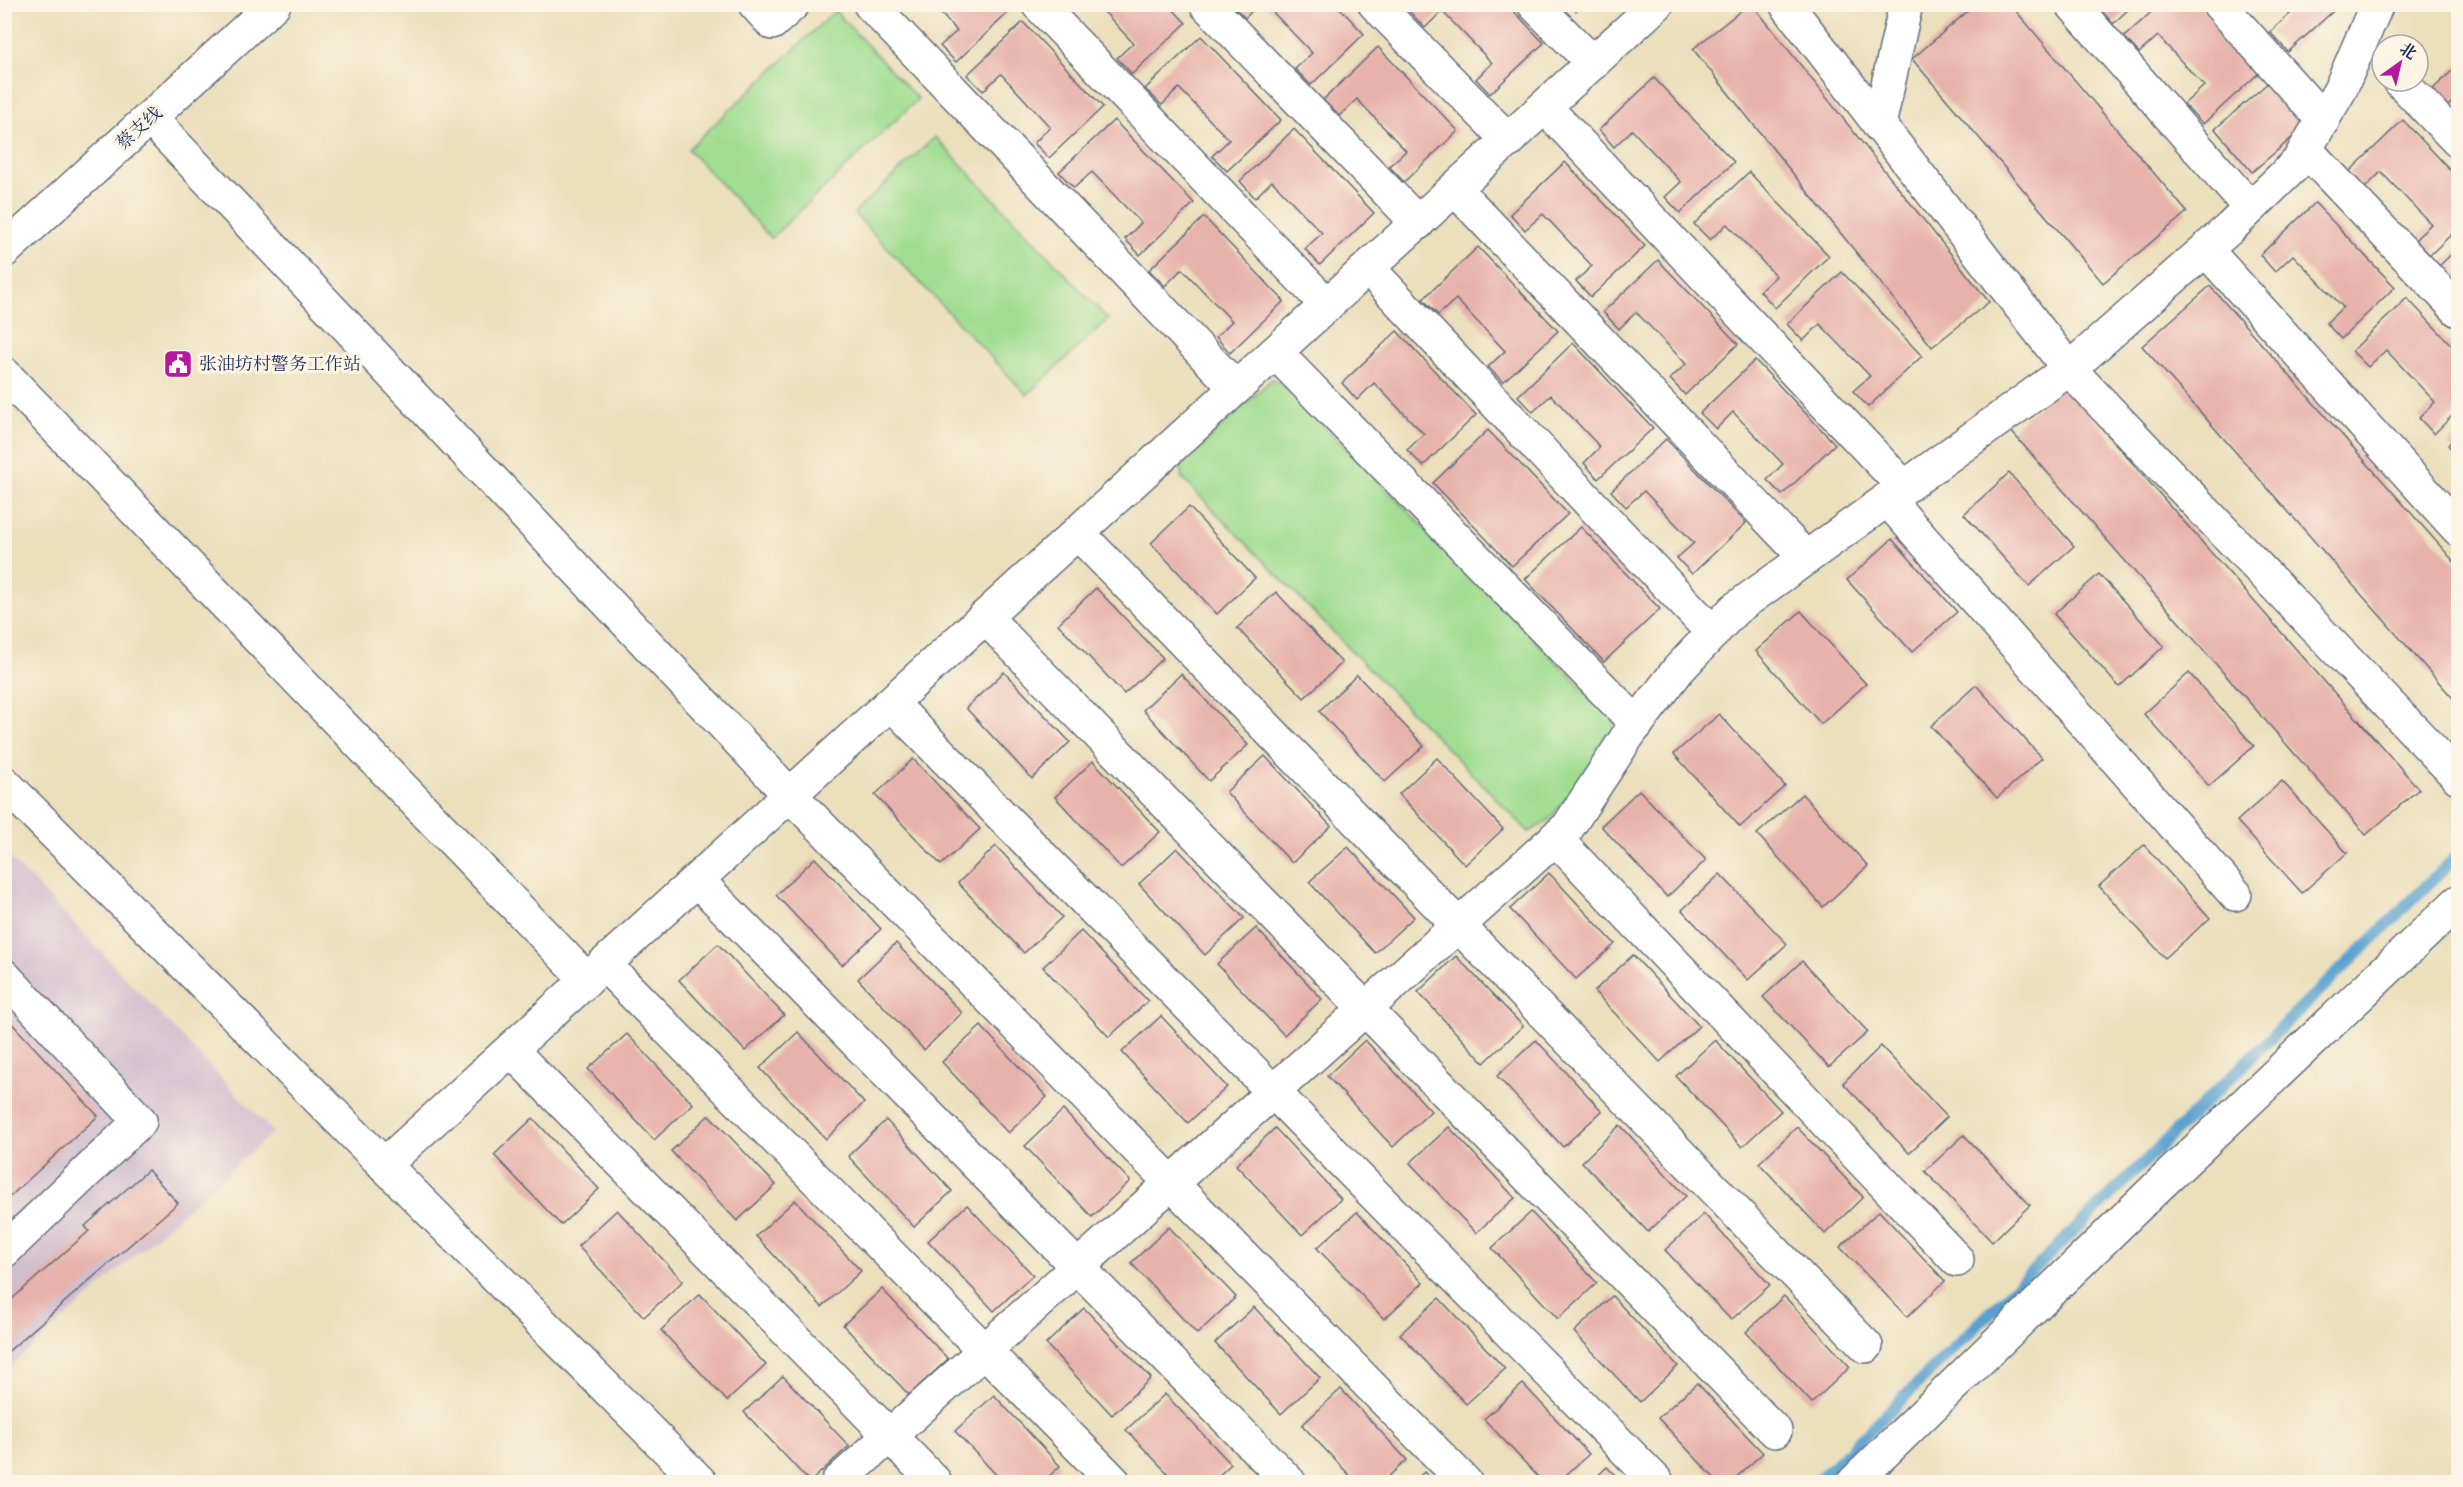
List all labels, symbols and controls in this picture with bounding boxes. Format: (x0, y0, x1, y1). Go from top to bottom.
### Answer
north arrow (2370, 33, 2430, 93)
text: 北 (2395, 38, 2421, 65)
street label: 蔡支线 (111, 101, 167, 155)
public building icon: 张油坊村警务工作站 (162, 348, 194, 380)
place label: 张油坊村警务工作站 (199, 352, 361, 376)

